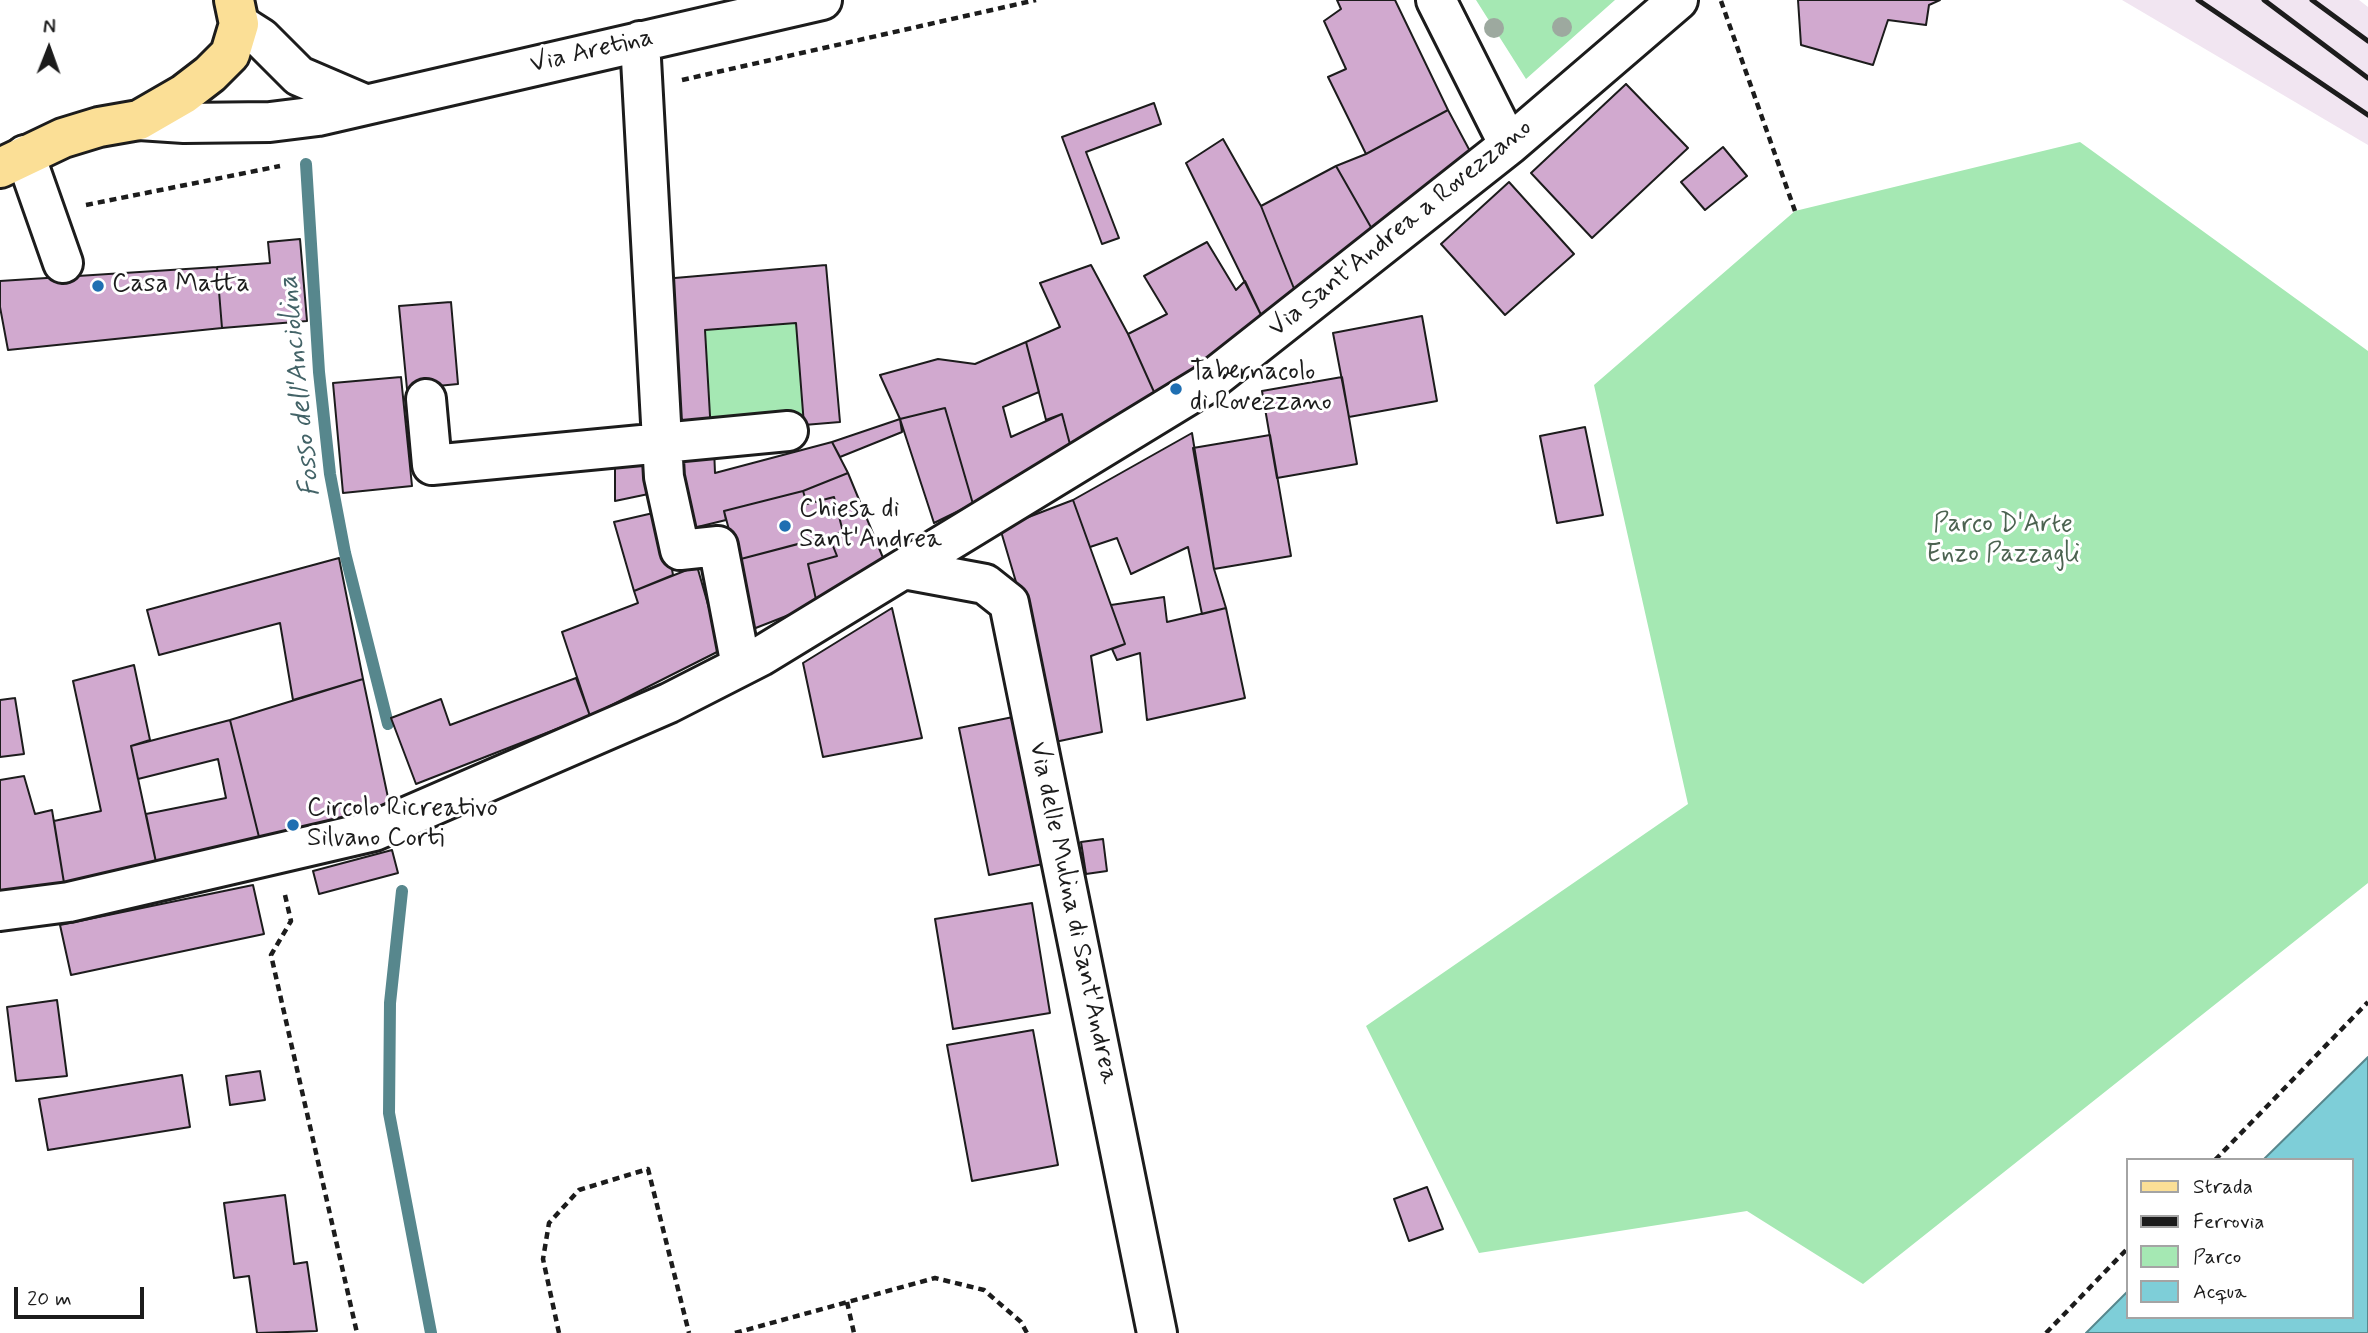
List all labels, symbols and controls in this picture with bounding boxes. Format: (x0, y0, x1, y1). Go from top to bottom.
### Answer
north arrow (14, 14, 84, 84)
text: N (43, 15, 56, 40)
street label: Via Aretina (527, 23, 657, 81)
street label: Via Sant'Andrea a Rovezzano (1263, 113, 1539, 345)
place label: Casa Matta (112, 270, 250, 302)
water label: Fosso dell'Anciolina (273, 274, 329, 498)
marker: Casa Matta (90, 278, 106, 294)
place label: Tabernacolo di Rovezzano (1190, 358, 1332, 420)
marker: Tabernacolo di Rovezzano (1168, 381, 1184, 397)
place label: Chiesa di Sant'Andrea (799, 495, 942, 556)
park label: Parco D'Arte Enzo Pazzagli (1926, 510, 2080, 572)
marker: Chiesa di Sant'Andrea (777, 518, 793, 534)
street label: Via delle Mulina di Sant'Andrea (1020, 739, 1124, 1087)
place label: Circolo Ricreativo Silvano Corti (307, 794, 498, 856)
marker: Circolo Ricreativo Silvano Corti (285, 817, 301, 833)
legend (2126, 1158, 2354, 1319)
text: Strada (2193, 1173, 2253, 1201)
text: Ferrovia (2193, 1208, 2264, 1236)
text: Parco (2193, 1243, 2241, 1271)
scale bar (18, 1274, 147, 1318)
text: Acqua (2193, 1278, 2247, 1306)
text: 20 m (27, 1285, 72, 1313)

